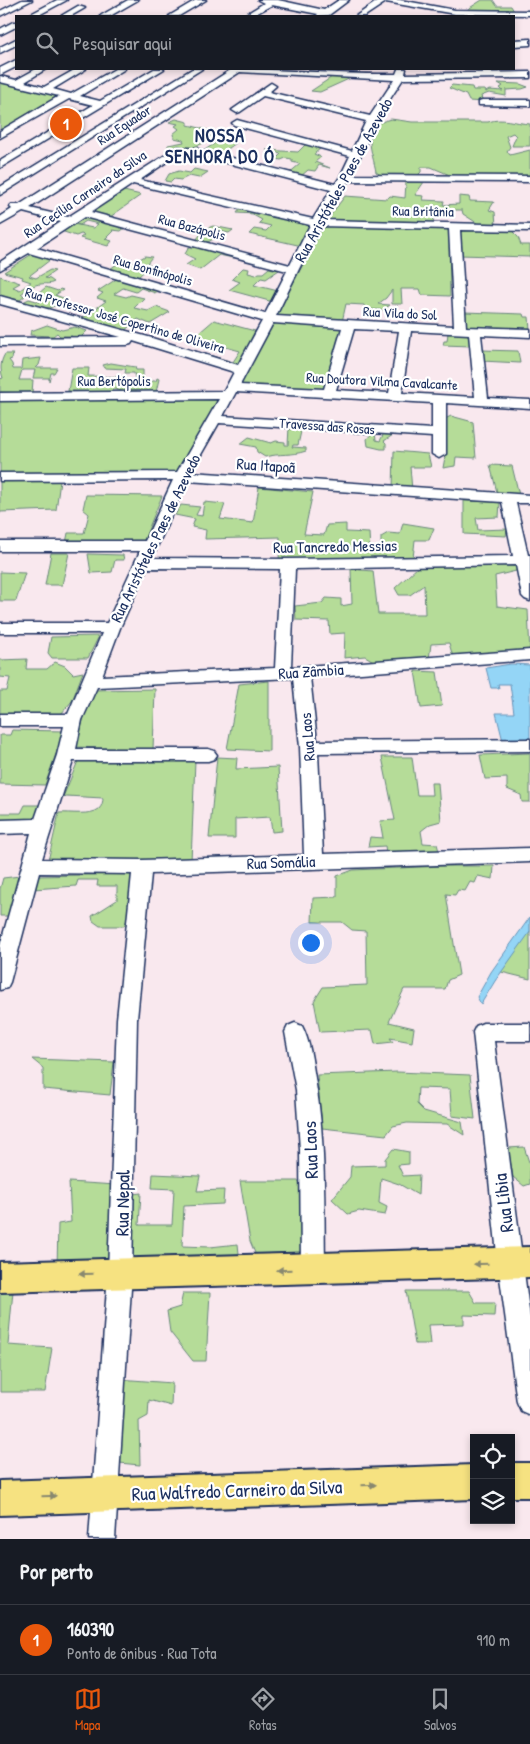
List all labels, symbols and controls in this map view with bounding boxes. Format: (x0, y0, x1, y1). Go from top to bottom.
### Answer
search box (15, 15, 515, 70)
icon: search (33, 29, 61, 57)
text: Pesquisar aqui (73, 30, 172, 56)
street label: Rua Aristóteles Paes de Azevedo (289, 93, 398, 266)
street label: Rua Equador (93, 100, 155, 150)
pin: 1 (50, 105, 82, 143)
district label: NOSSA SENHORA DO Ó (165, 123, 275, 169)
street label: Rua Cecília Carneiro da Silva (20, 145, 150, 242)
street label: Rua Britânia (392, 200, 454, 221)
street label: Rua Bazápolis (156, 208, 228, 246)
street label: Rua Bonfinópolis (111, 249, 195, 291)
street label: Rua Professor José Copertino de Oliveira (23, 282, 228, 358)
street label: Rua Vila do Sol (362, 301, 438, 324)
street label: Rua Doutora Vilma Cavalcante (306, 367, 459, 394)
street label: Rua Bertópolis (77, 371, 151, 391)
street label: Travessa das Rosas (279, 413, 376, 438)
street label: Rua Aristóteles Paes de Azevedo (105, 450, 206, 626)
street label: Rua Itapoã (236, 452, 296, 478)
street label: Rua Tancredo Messias (273, 534, 397, 558)
street label: Rua Zâmbia (278, 658, 344, 684)
street label: Rua Laos (294, 712, 320, 762)
street label: Rua Somália (246, 850, 316, 874)
your location (298, 930, 324, 956)
street label: Rua Laos (296, 1121, 324, 1179)
street label: Rua Nepal (108, 1169, 136, 1236)
street label: Rua Líbia (486, 1172, 519, 1234)
one-way arrow (473, 1260, 489, 1268)
one-way arrow (276, 1266, 292, 1274)
one-way arrow (78, 1270, 94, 1278)
map controls (470, 1434, 515, 1524)
button: locate (470, 1434, 515, 1479)
street label: Rua Walfredo Carneiro da Silva (131, 1473, 343, 1507)
button: layers (470, 1479, 515, 1524)
one-way arrow (361, 1481, 377, 1489)
one-way arrow (41, 1492, 57, 1500)
text: Por perto (20, 1557, 93, 1586)
text: 160390 (67, 1616, 114, 1642)
text: 1 (33, 1629, 39, 1651)
text: 910 m (477, 1629, 510, 1651)
text: Ponto de ônibus · Rua Tota (67, 1642, 217, 1664)
tab: Mapa (74, 1685, 102, 1734)
tab: Rotas (249, 1685, 277, 1734)
tab: Salvos (424, 1685, 456, 1734)

